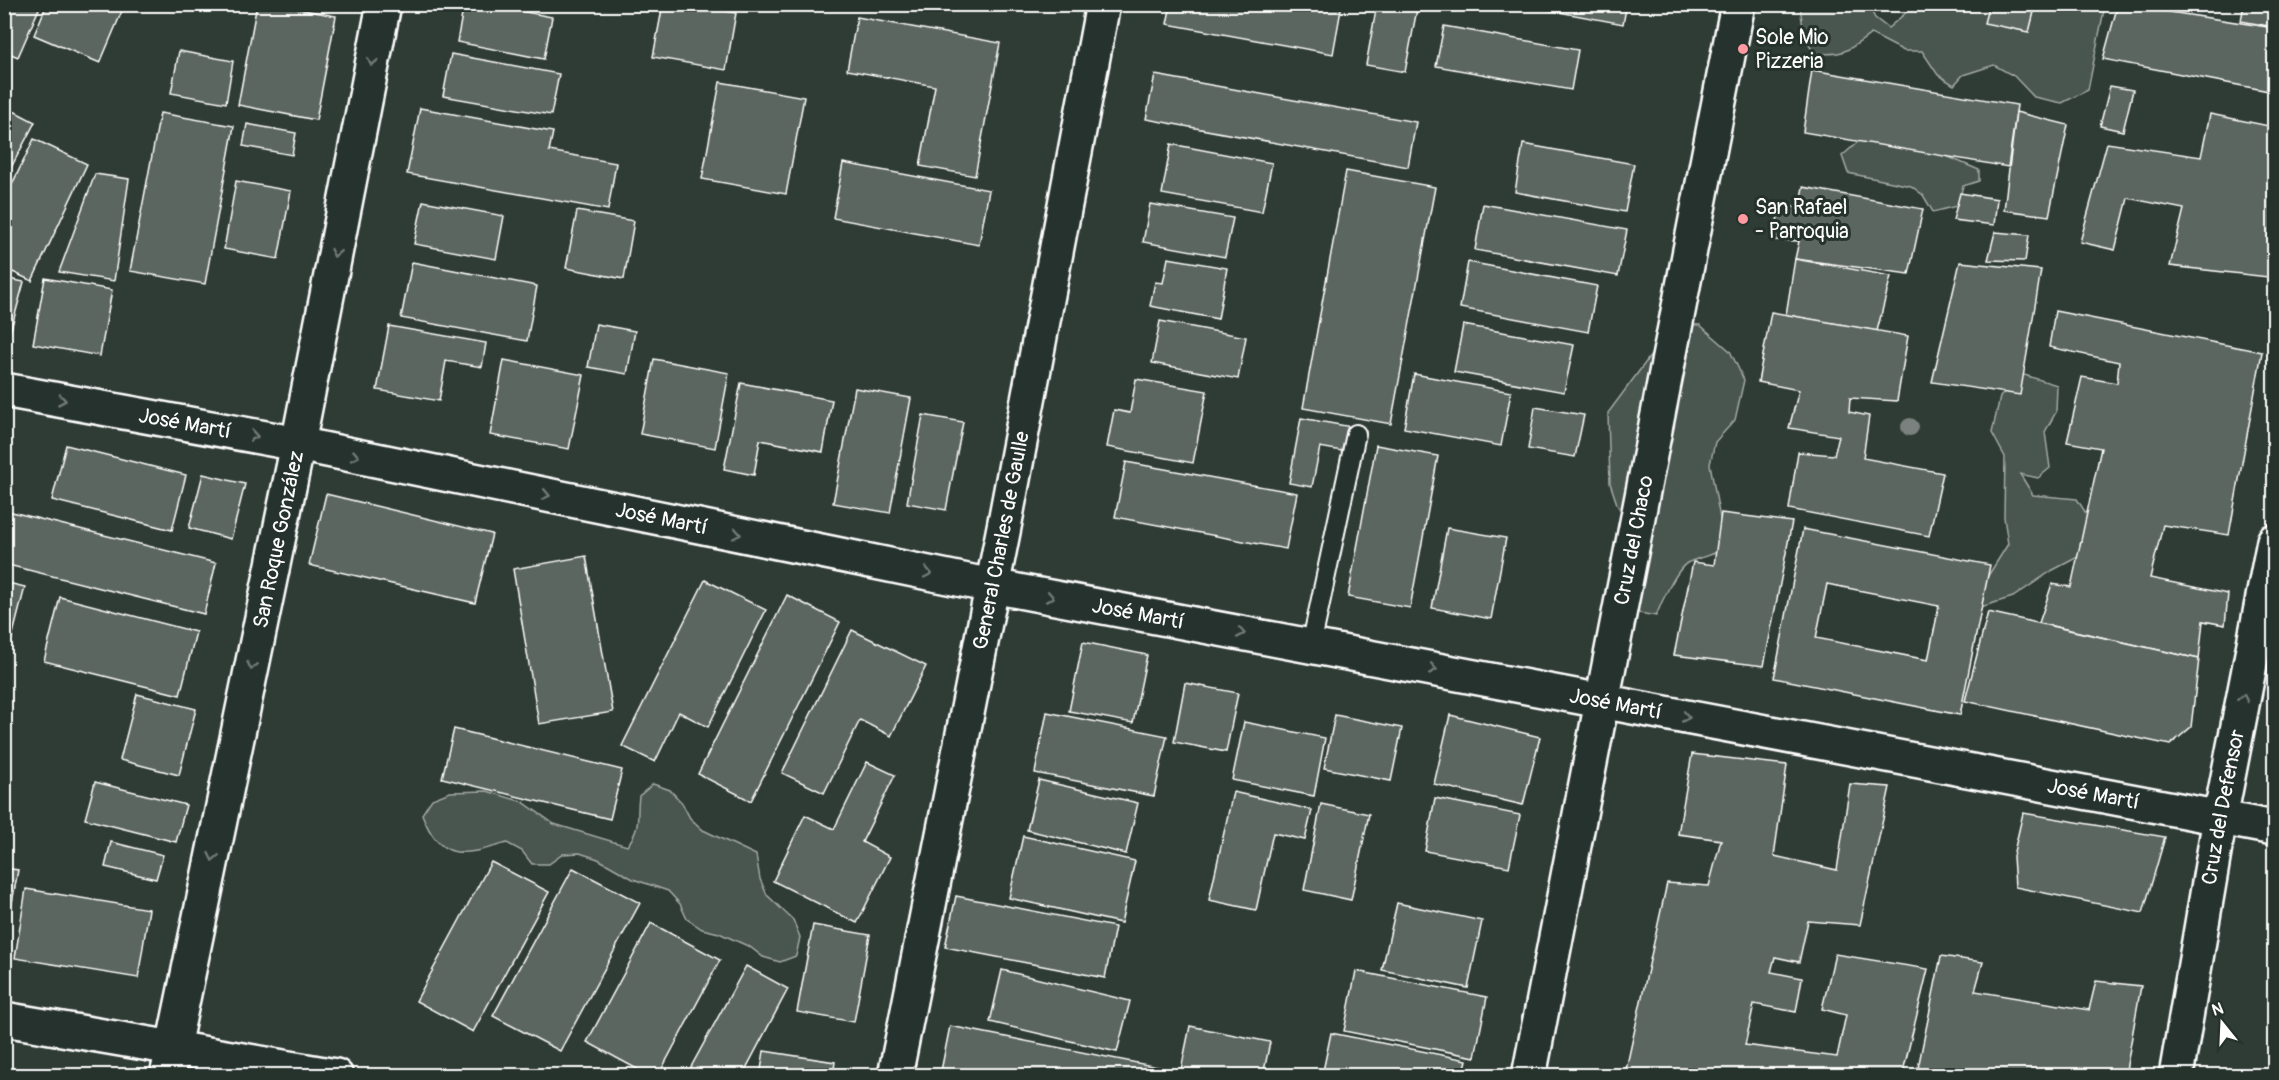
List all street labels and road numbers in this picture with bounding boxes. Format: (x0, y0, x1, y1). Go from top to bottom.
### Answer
street label: José Martí (137, 402, 233, 445)
street label: General Charles de Gaulle (966, 428, 1035, 652)
street label: San Roque González (247, 448, 310, 631)
street label: Cruz del Chaco (1608, 473, 1659, 607)
street label: José Martí (613, 496, 710, 541)
street label: José Martí (1090, 592, 1187, 636)
street label: José Martí (1567, 682, 1664, 726)
street label: Cruz del Defensor (2195, 727, 2251, 887)
street label: José Martí (2045, 772, 2142, 816)

